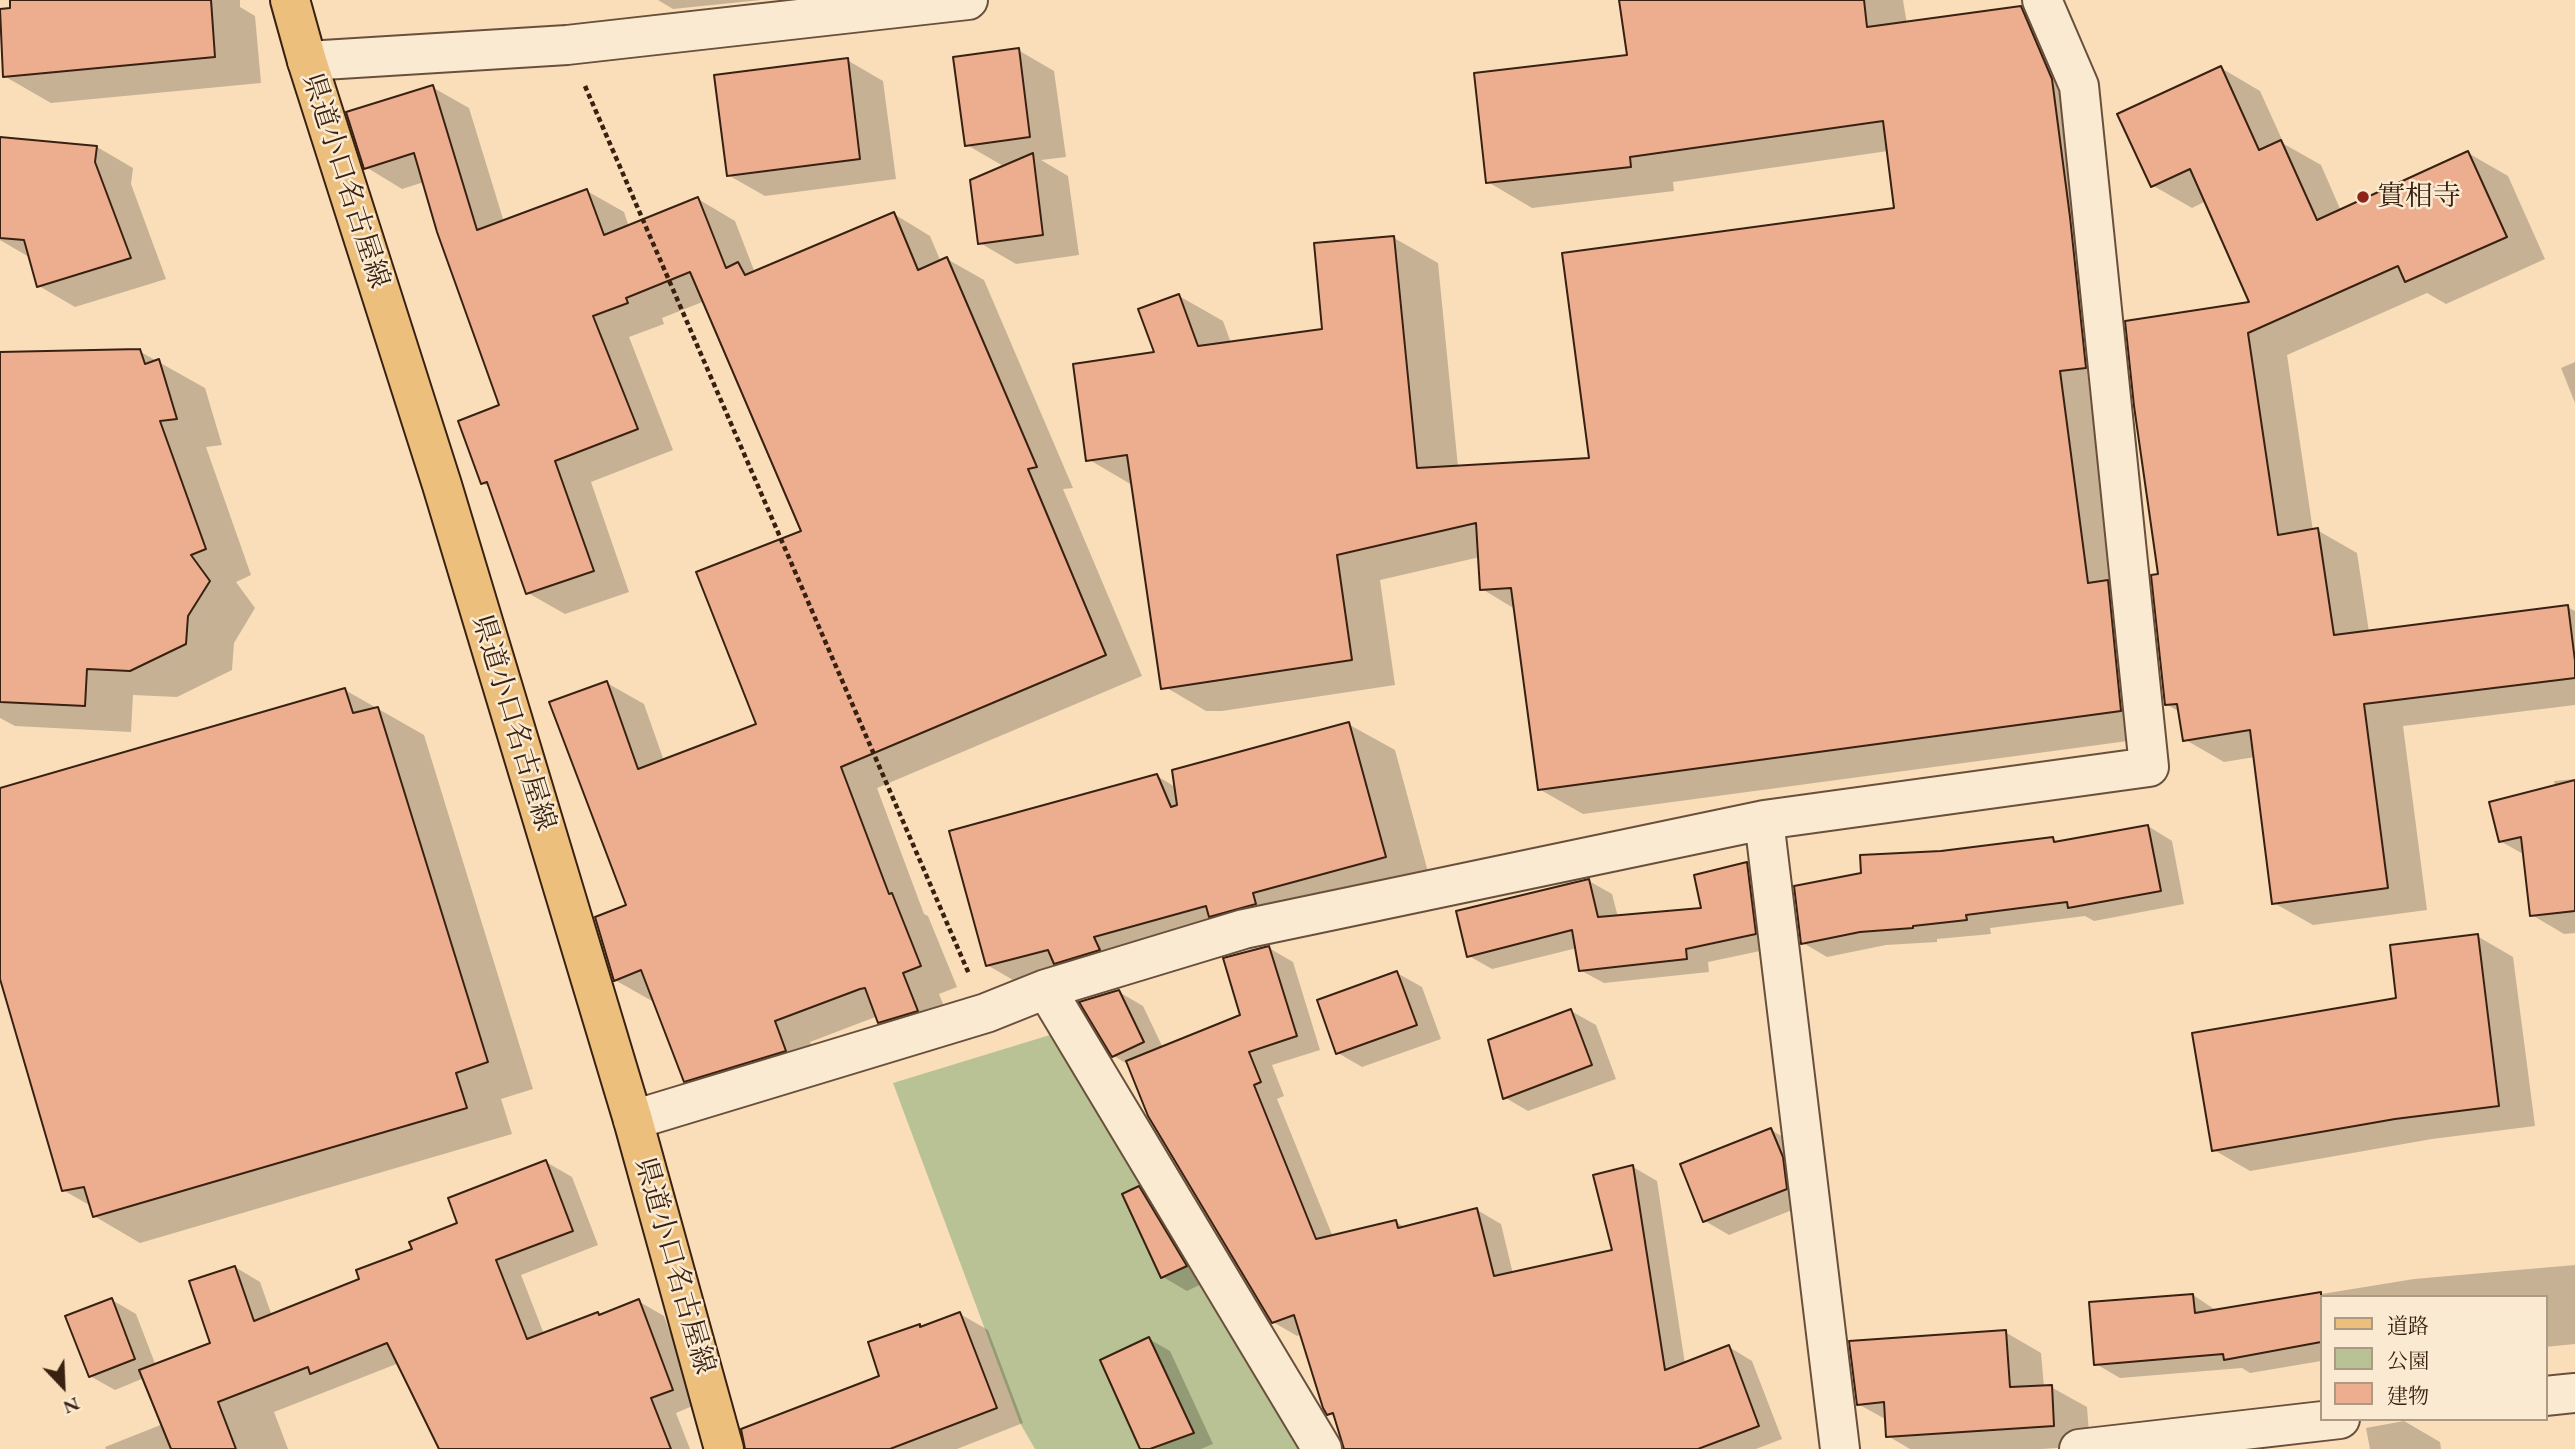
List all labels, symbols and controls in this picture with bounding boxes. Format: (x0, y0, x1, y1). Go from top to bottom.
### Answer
street label: 県道小口名古屋線 (294, 69, 396, 293)
place label: 實相寺 (2377, 180, 2461, 214)
marker: 實相寺 (2355, 189, 2371, 205)
street label: 県道小口名古屋線 (464, 611, 562, 835)
street label: 県道小口名古屋線 (627, 1154, 721, 1378)
legend (2320, 1295, 2547, 1421)
text: 道路 (2387, 1312, 2429, 1339)
text: 公園 (2387, 1347, 2429, 1374)
north arrow (28, 1351, 98, 1421)
text: 建物 (2387, 1382, 2429, 1409)
text: N (59, 1391, 83, 1420)

